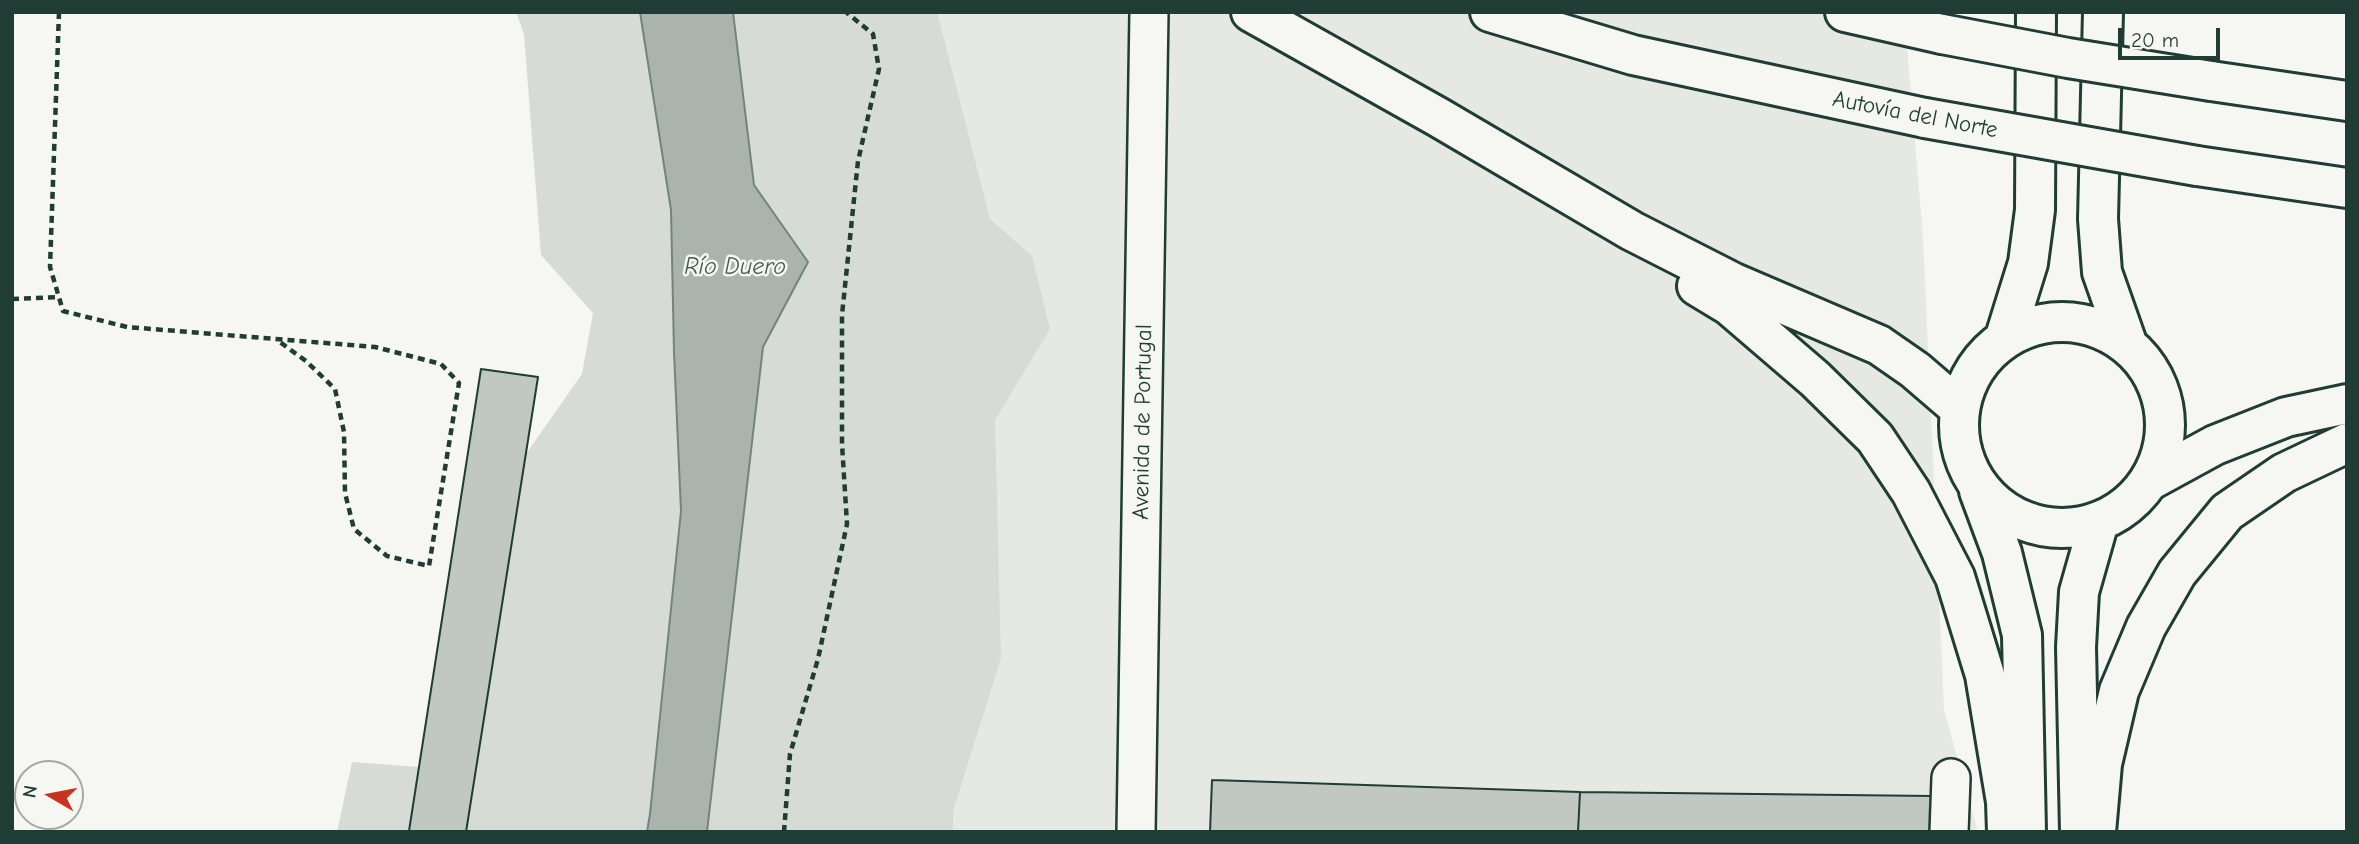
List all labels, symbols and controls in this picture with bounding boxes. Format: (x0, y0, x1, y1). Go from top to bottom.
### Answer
scale bar (2121, 14, 2222, 58)
text: 20 m (2131, 28, 2179, 52)
street label: Autovía del Norte (1830, 85, 2000, 145)
water label: Río Duero (684, 253, 786, 281)
street label: Avenida de Portugal (1127, 324, 1159, 520)
north arrow (14, 760, 84, 830)
text: N (18, 784, 42, 800)

